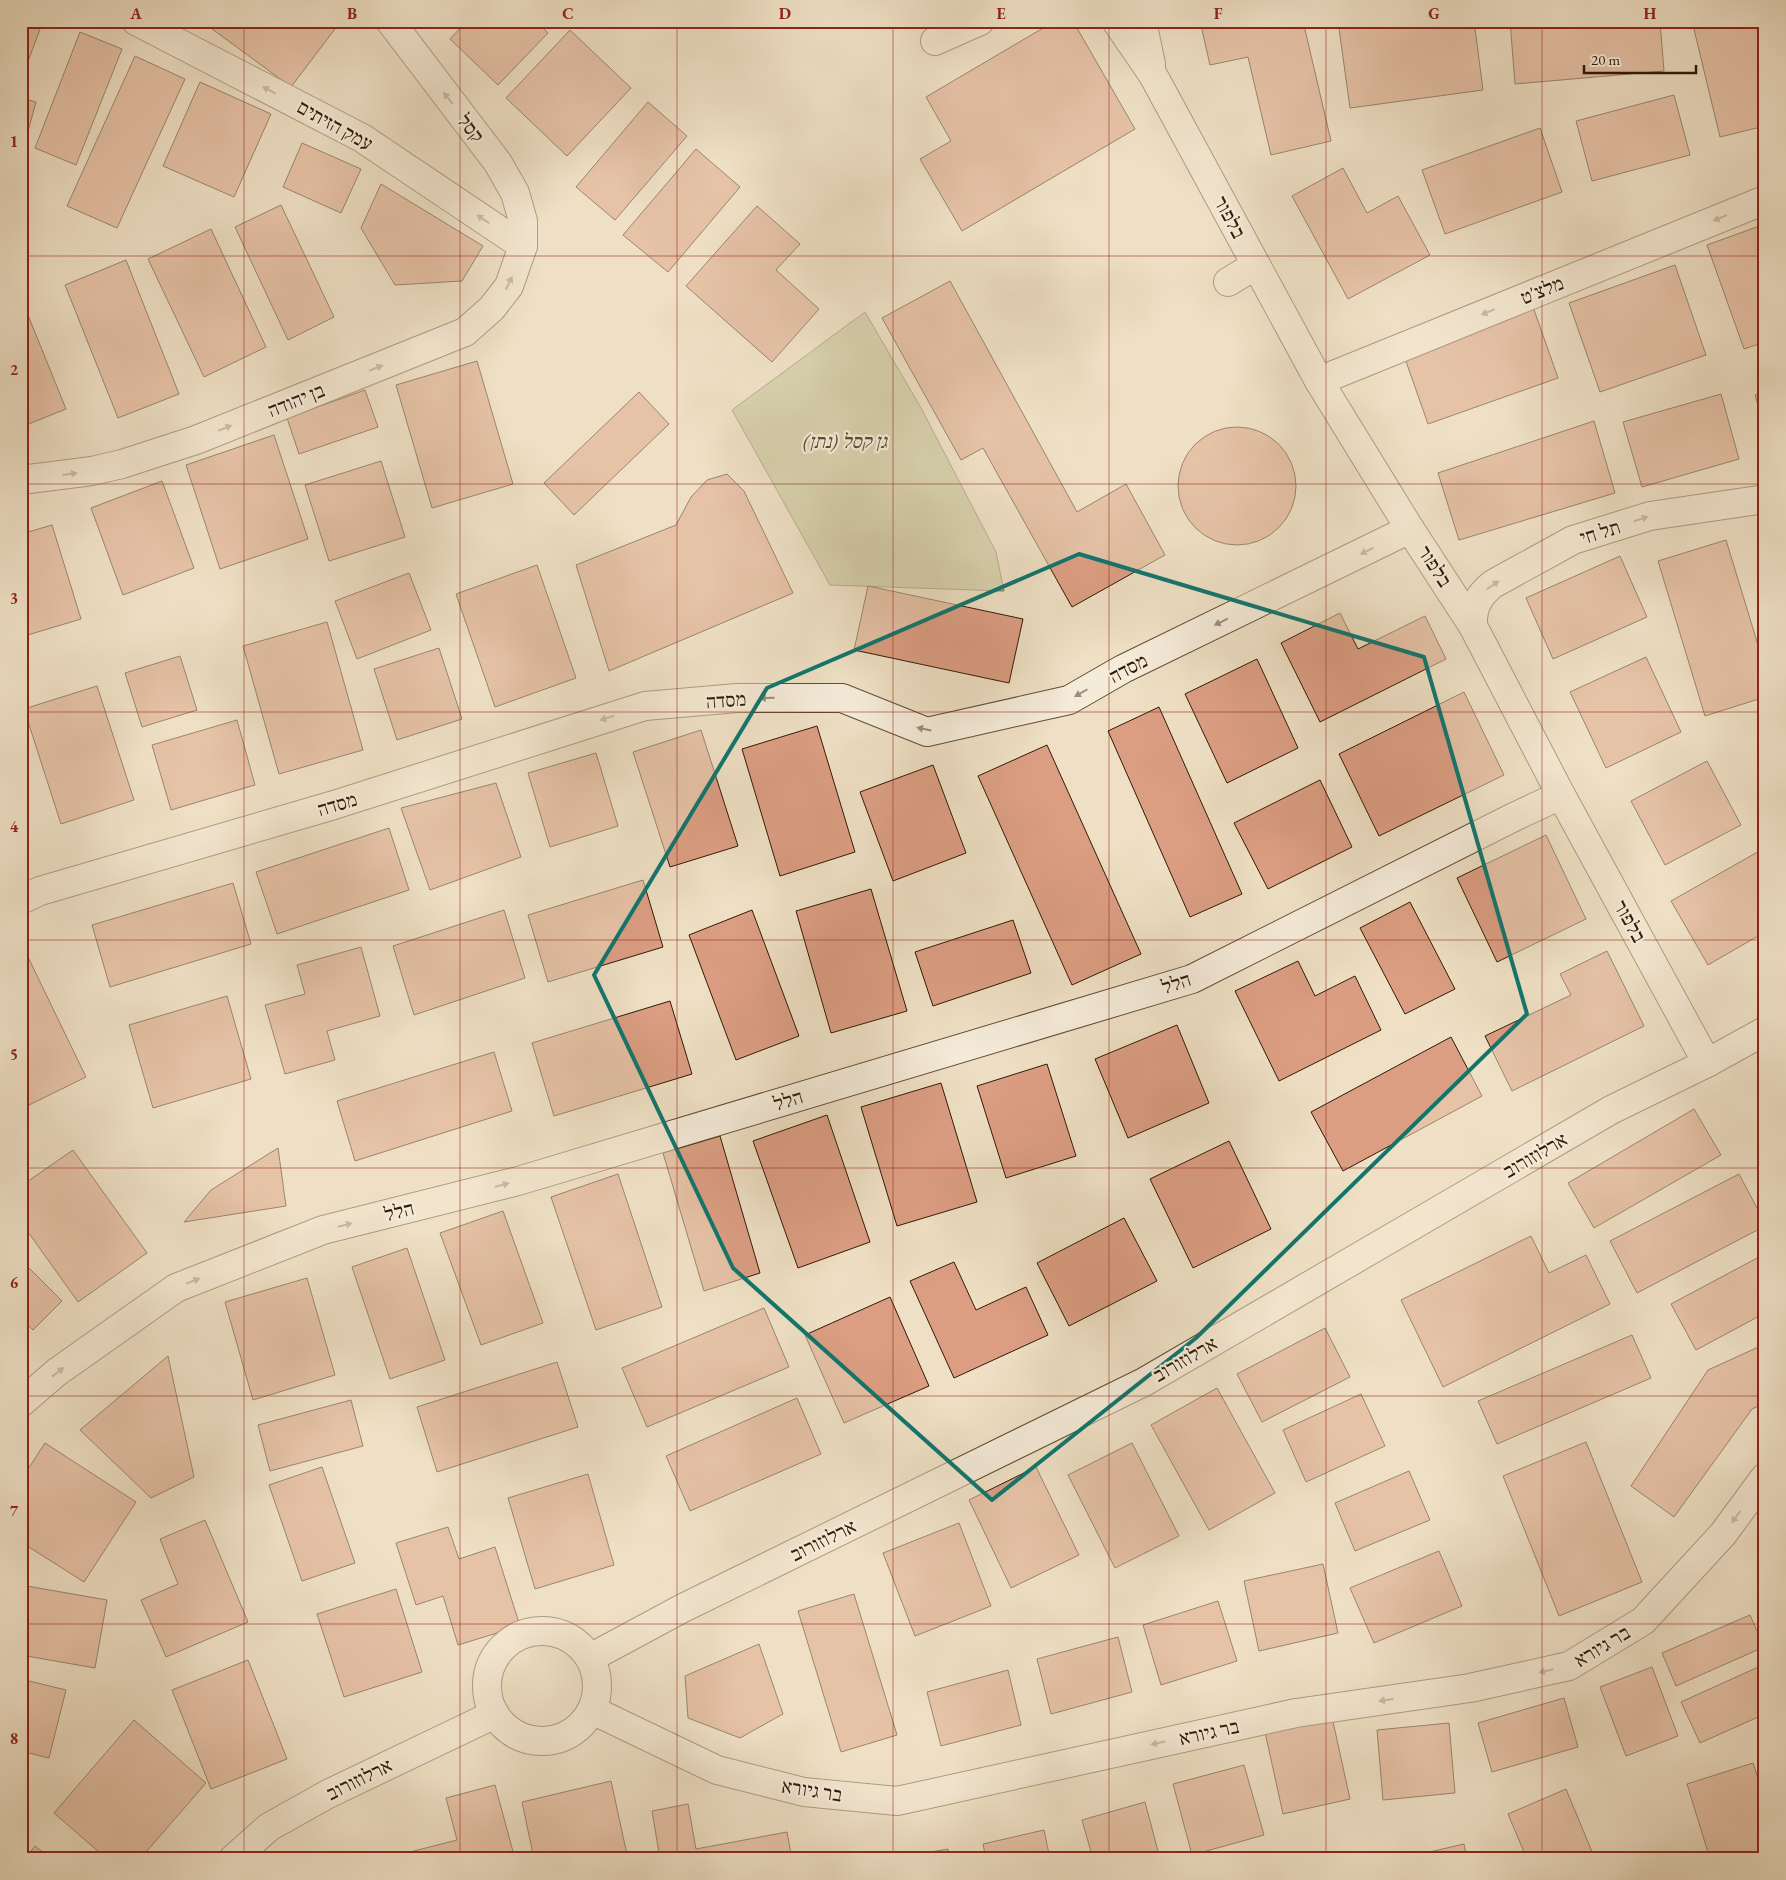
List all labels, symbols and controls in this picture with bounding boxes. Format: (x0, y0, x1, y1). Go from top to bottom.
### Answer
text: A (129, 3, 142, 24)
text: B (347, 3, 357, 24)
text: C (562, 3, 574, 24)
text: D (779, 3, 791, 24)
text: E (996, 3, 1006, 24)
text: F (1214, 3, 1223, 24)
text: G (1428, 3, 1440, 24)
text: H (1644, 3, 1657, 24)
scale bar (1584, 42, 1696, 74)
text: 20 m (1591, 50, 1620, 69)
one-way arrow (262, 86, 277, 94)
one-way arrow (442, 92, 453, 105)
street label: עמק הזיתים (293, 94, 377, 156)
street label: קסל (452, 108, 490, 148)
text: 1 (10, 131, 18, 152)
street label: בלפור (1208, 191, 1252, 243)
one-way arrow (476, 214, 490, 224)
one-way arrow (1712, 215, 1727, 223)
street label: מלצ'ט (1516, 270, 1568, 310)
one-way arrow (505, 276, 513, 290)
one-way arrow (1480, 308, 1495, 316)
text: 2 (10, 359, 19, 380)
one-way arrow (369, 364, 383, 372)
street label: בן יהודה (264, 377, 328, 423)
one-way arrow (218, 424, 232, 432)
park label: גן קסל (נתן) (803, 428, 888, 454)
one-way arrow (62, 470, 78, 478)
street label: תל חי (1576, 514, 1624, 550)
one-way arrow (1633, 515, 1648, 523)
street label: בלפור (1412, 540, 1458, 592)
one-way arrow (1360, 547, 1374, 555)
one-way arrow (1487, 580, 1500, 590)
text: 3 (10, 588, 18, 609)
one-way arrow (1214, 618, 1228, 626)
street label: מסדה (1104, 647, 1152, 689)
street label: מסדה (705, 686, 747, 714)
one-way arrow (1074, 689, 1087, 698)
one-way arrow (759, 694, 775, 702)
one-way arrow (599, 714, 614, 722)
one-way arrow (916, 725, 932, 733)
street label: מסדה (314, 786, 360, 822)
text: 4 (10, 816, 19, 837)
street label: בלפור (1608, 895, 1652, 947)
street label: הלל (1158, 966, 1194, 1000)
text: 5 (10, 1044, 18, 1065)
street label: הלל (770, 1083, 806, 1117)
street label: ארלוזורוב (1498, 1126, 1572, 1184)
one-way arrow (495, 1181, 510, 1189)
street label: הלל (381, 1195, 417, 1227)
one-way arrow (337, 1221, 352, 1229)
text: 6 (10, 1272, 19, 1293)
one-way arrow (186, 1277, 200, 1285)
street label: ארלוזורוב (1148, 1330, 1222, 1388)
one-way arrow (51, 1366, 64, 1377)
text: 7 (10, 1500, 19, 1521)
one-way arrow (1731, 1510, 1741, 1524)
street label: ארלוזורוב (786, 1513, 860, 1567)
street label: בר גיורא (1569, 1619, 1635, 1673)
one-way arrow (1539, 1667, 1554, 1675)
one-way arrow (1378, 1696, 1394, 1704)
street label: בר גיורא (1177, 1713, 1241, 1751)
text: 8 (10, 1728, 18, 1749)
one-way arrow (1150, 1739, 1166, 1747)
street label: ארלוזורוב (322, 1752, 396, 1806)
street label: בר גיורא (780, 1772, 844, 1808)

